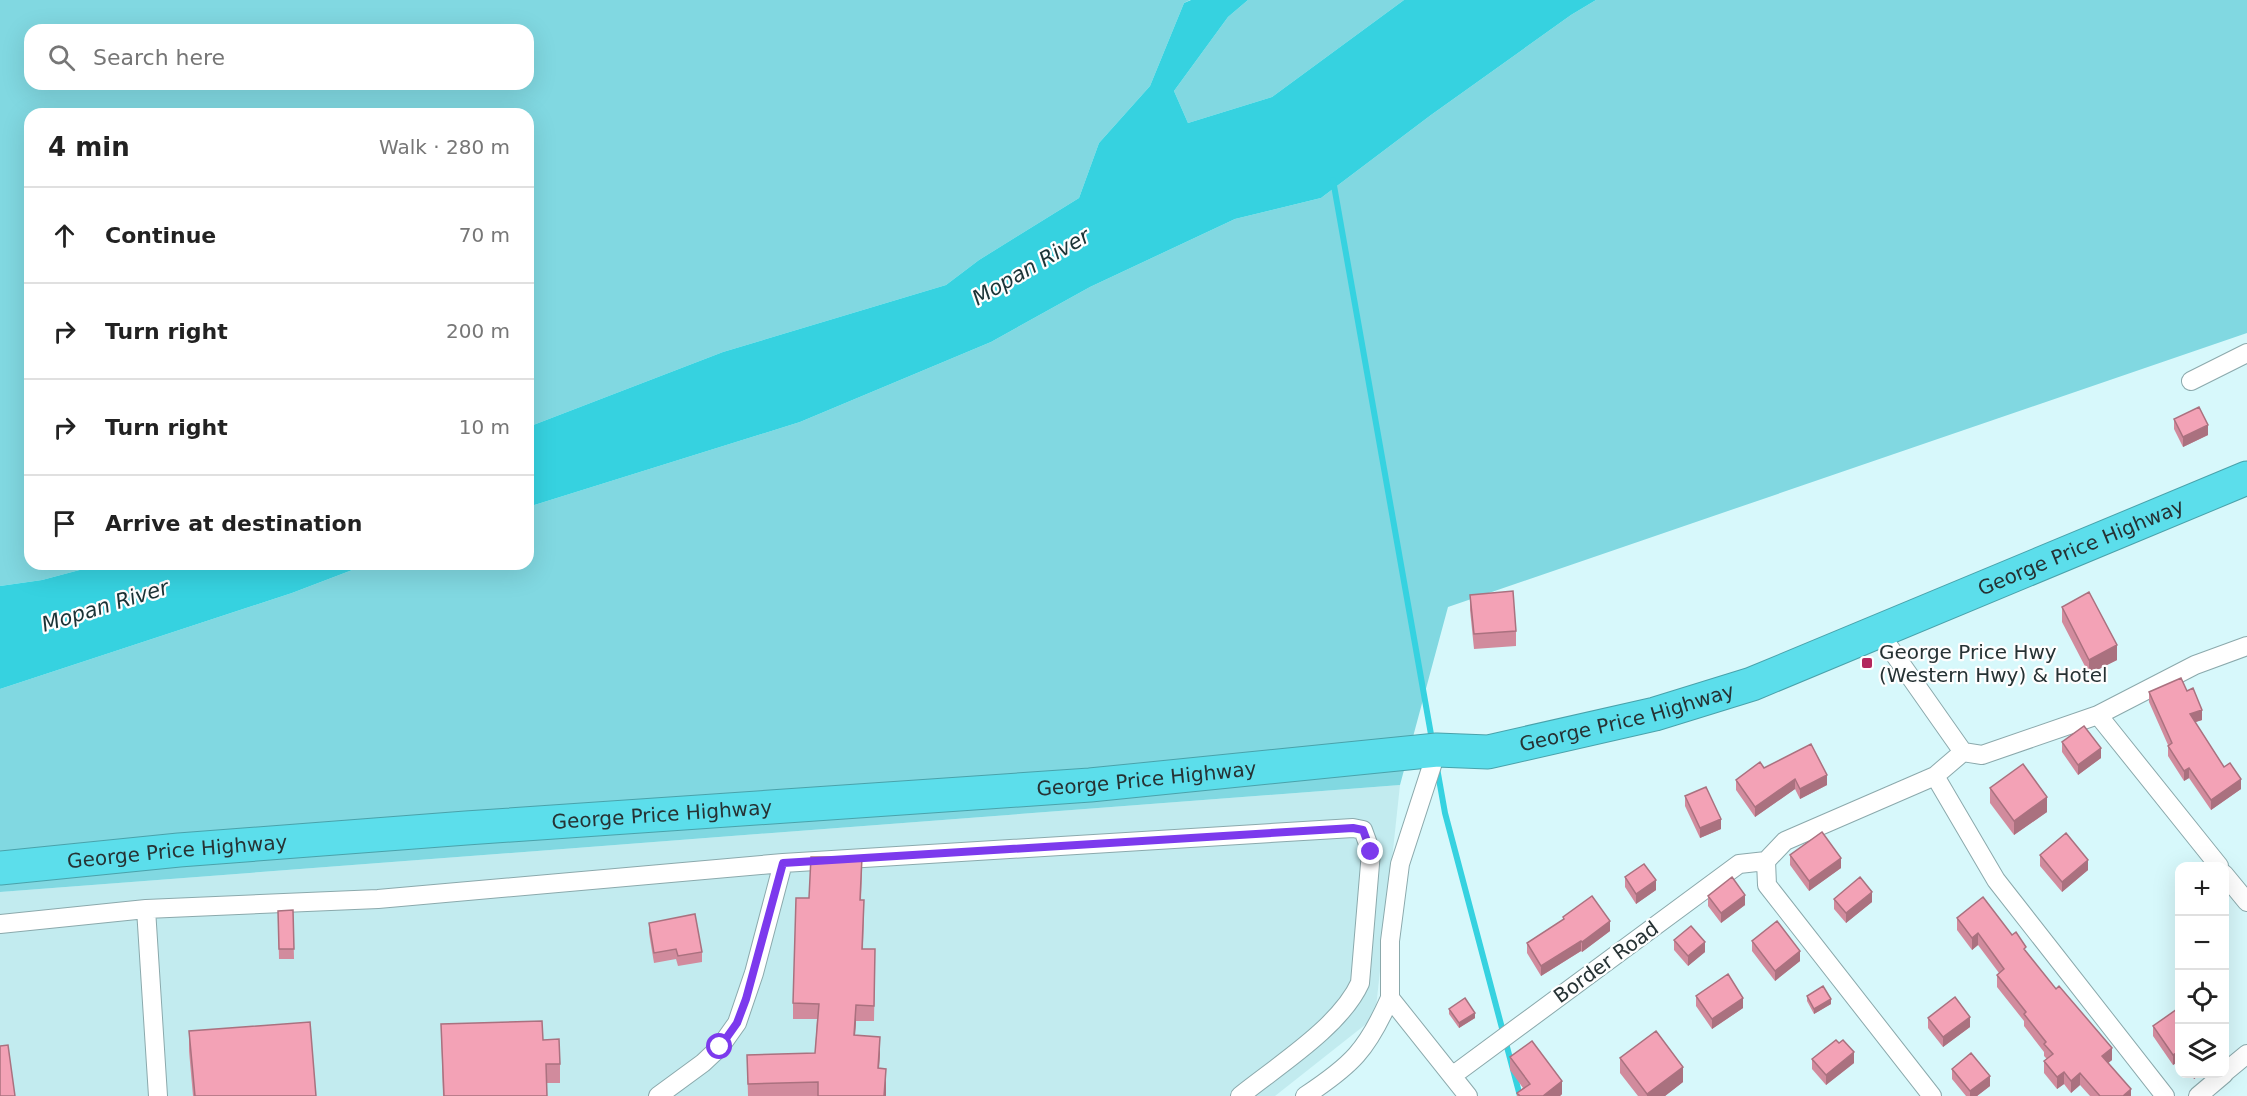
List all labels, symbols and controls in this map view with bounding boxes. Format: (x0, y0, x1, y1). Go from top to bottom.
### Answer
search box (24, 24, 534, 90)
icon: search (45, 41, 78, 74)
text: Search here (93, 45, 225, 70)
text: 4 min (48, 132, 130, 162)
text: Walk · 280 m (379, 135, 510, 159)
icon: ahead (48, 219, 81, 252)
text: Continue (105, 223, 216, 248)
text: 70 m (459, 223, 510, 247)
water label: Mopan River (968, 223, 1095, 310)
icon: right (48, 315, 81, 348)
text: Turn right (105, 319, 228, 344)
text: 200 m (446, 319, 510, 343)
icon: right (48, 411, 81, 444)
text: Turn right (105, 415, 228, 440)
text: 10 m (459, 415, 510, 439)
street label: George Price Highway (1974, 494, 2188, 601)
icon: arrive (48, 507, 81, 540)
text: Arrive at destination (105, 511, 362, 536)
water label: Mopan River (39, 575, 173, 637)
place label: George Price Hwy (Western Hwy) & Hotel (1879, 640, 2108, 687)
marker: George Price Hwy (Western Hwy) & Hotel (1860, 656, 1874, 670)
street label: George Price Highway (1517, 678, 1737, 756)
street label: George Price Highway (1036, 756, 1258, 801)
street label: George Price Highway (551, 795, 773, 834)
street label: George Price Highway (66, 830, 288, 873)
route end (1357, 838, 1383, 864)
map controls (2175, 862, 2229, 1078)
button: + (2175, 862, 2229, 916)
street label: Border Road (1549, 916, 1663, 1008)
button: − (2175, 916, 2229, 970)
button: locate (2175, 970, 2229, 1024)
button: layers (2175, 1024, 2229, 1078)
route start (706, 1033, 732, 1059)

